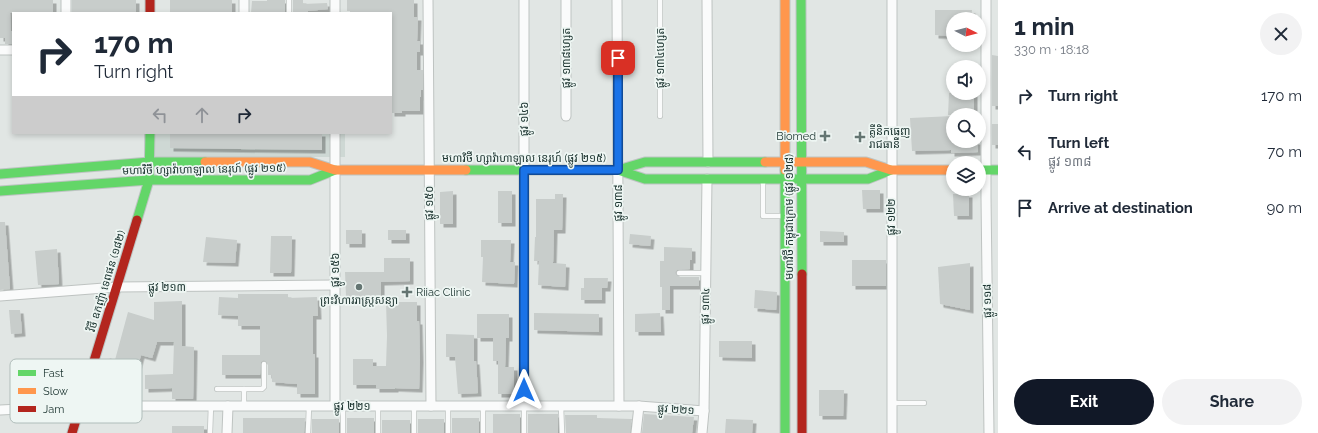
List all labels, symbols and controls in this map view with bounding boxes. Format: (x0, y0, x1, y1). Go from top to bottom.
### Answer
north arrow (946, 12, 986, 52)
map controls (946, 12, 986, 196)
text: 1 min (1014, 12, 1075, 41)
button: close (1260, 13, 1302, 55)
text: 170 m (94, 27, 174, 60)
icon: right (28, 28, 80, 80)
street label: ផ្លូវ ១៣៨ហ្សេត (560, 28, 576, 88)
street label: ផ្លូវ ១៣៤ហ្សេត (654, 28, 670, 88)
pin (601, 41, 635, 75)
text: 330 m · 18:18 (1014, 42, 1089, 57)
icon: arrive (607, 47, 629, 69)
button: sound (946, 60, 986, 100)
text: Turn right (94, 61, 173, 82)
icon: right (1014, 85, 1036, 107)
text: Turn right (1048, 87, 1118, 105)
text: 170 m (1261, 87, 1302, 105)
street label: ផ្លូវ ១៤៦ (518, 102, 534, 136)
icon: left (149, 104, 171, 126)
icon: ahead (191, 104, 213, 126)
icon: right (233, 104, 255, 126)
button: search (946, 108, 986, 148)
place label: គ្លីនិកធ្មេញ រាជធានី (869, 124, 911, 151)
place label: Biomed (776, 130, 816, 143)
marker: Biomed (819, 130, 831, 142)
marker: គ្លីនិកធ្មេញ រាជធានី (854, 131, 866, 143)
text: Turn left (1048, 134, 1109, 152)
icon: left (1014, 141, 1036, 163)
text: 70 m (1267, 143, 1302, 161)
street label: មហាវិថី ហ្សាវ៉ាហាឡាល នេរុហ៍ (ផ្លូវ ២១៥) (442, 150, 606, 168)
street label: មហាវិថី កម្ពុជាក្រោម (ផ្លូវ ១២៨) (782, 154, 799, 280)
text: ផ្លូវ ១៣៨ (1048, 154, 1092, 169)
button: layers (946, 156, 986, 196)
street label: មហាវិថី ហ្សាវ៉ាហាឡាល នេរុហ៍ (ផ្លូវ ២១៥) (122, 160, 286, 181)
street label: ផ្លូវ ១៣៨ (612, 185, 628, 221)
street label: ផ្លូវ ១៥០ (423, 186, 439, 220)
icon: arrive (1014, 197, 1036, 219)
street label: ផ្លូវ ១២២ (885, 199, 901, 235)
text: Arrive at destination (1048, 199, 1193, 217)
text: 90 m (1266, 199, 1302, 217)
street label: វិថី ឧកញ៉ា ទេពផន (១៨២) (83, 228, 128, 334)
street label: ផ្លូវ ១៥៦ (329, 253, 345, 287)
street label: ផ្លូវ ២១៣ (148, 281, 186, 297)
marker: ព្រះវិហាររាស្ត្រសន្យា (354, 282, 364, 292)
street label: ផ្លូវ ១១៨ (981, 284, 998, 318)
marker: Riiac Clinic (401, 286, 413, 298)
place label: Riiac Clinic (416, 286, 471, 299)
street label: ផ្លូវ ១៣៤ (699, 287, 716, 325)
place label: ព្រះវិហាររាស្ត្រសន្យា (320, 294, 398, 307)
legend (10, 359, 142, 423)
text: Fast (43, 367, 64, 380)
position arrow (503, 369, 545, 411)
button: Exit (1014, 379, 1154, 425)
button: Share (1162, 379, 1302, 425)
text: Slow (43, 385, 68, 398)
street label: ផ្លូវ ២២១ (334, 400, 370, 416)
street label: ផ្លូវ ២២១ (657, 402, 695, 421)
text: Jam (43, 403, 64, 416)

